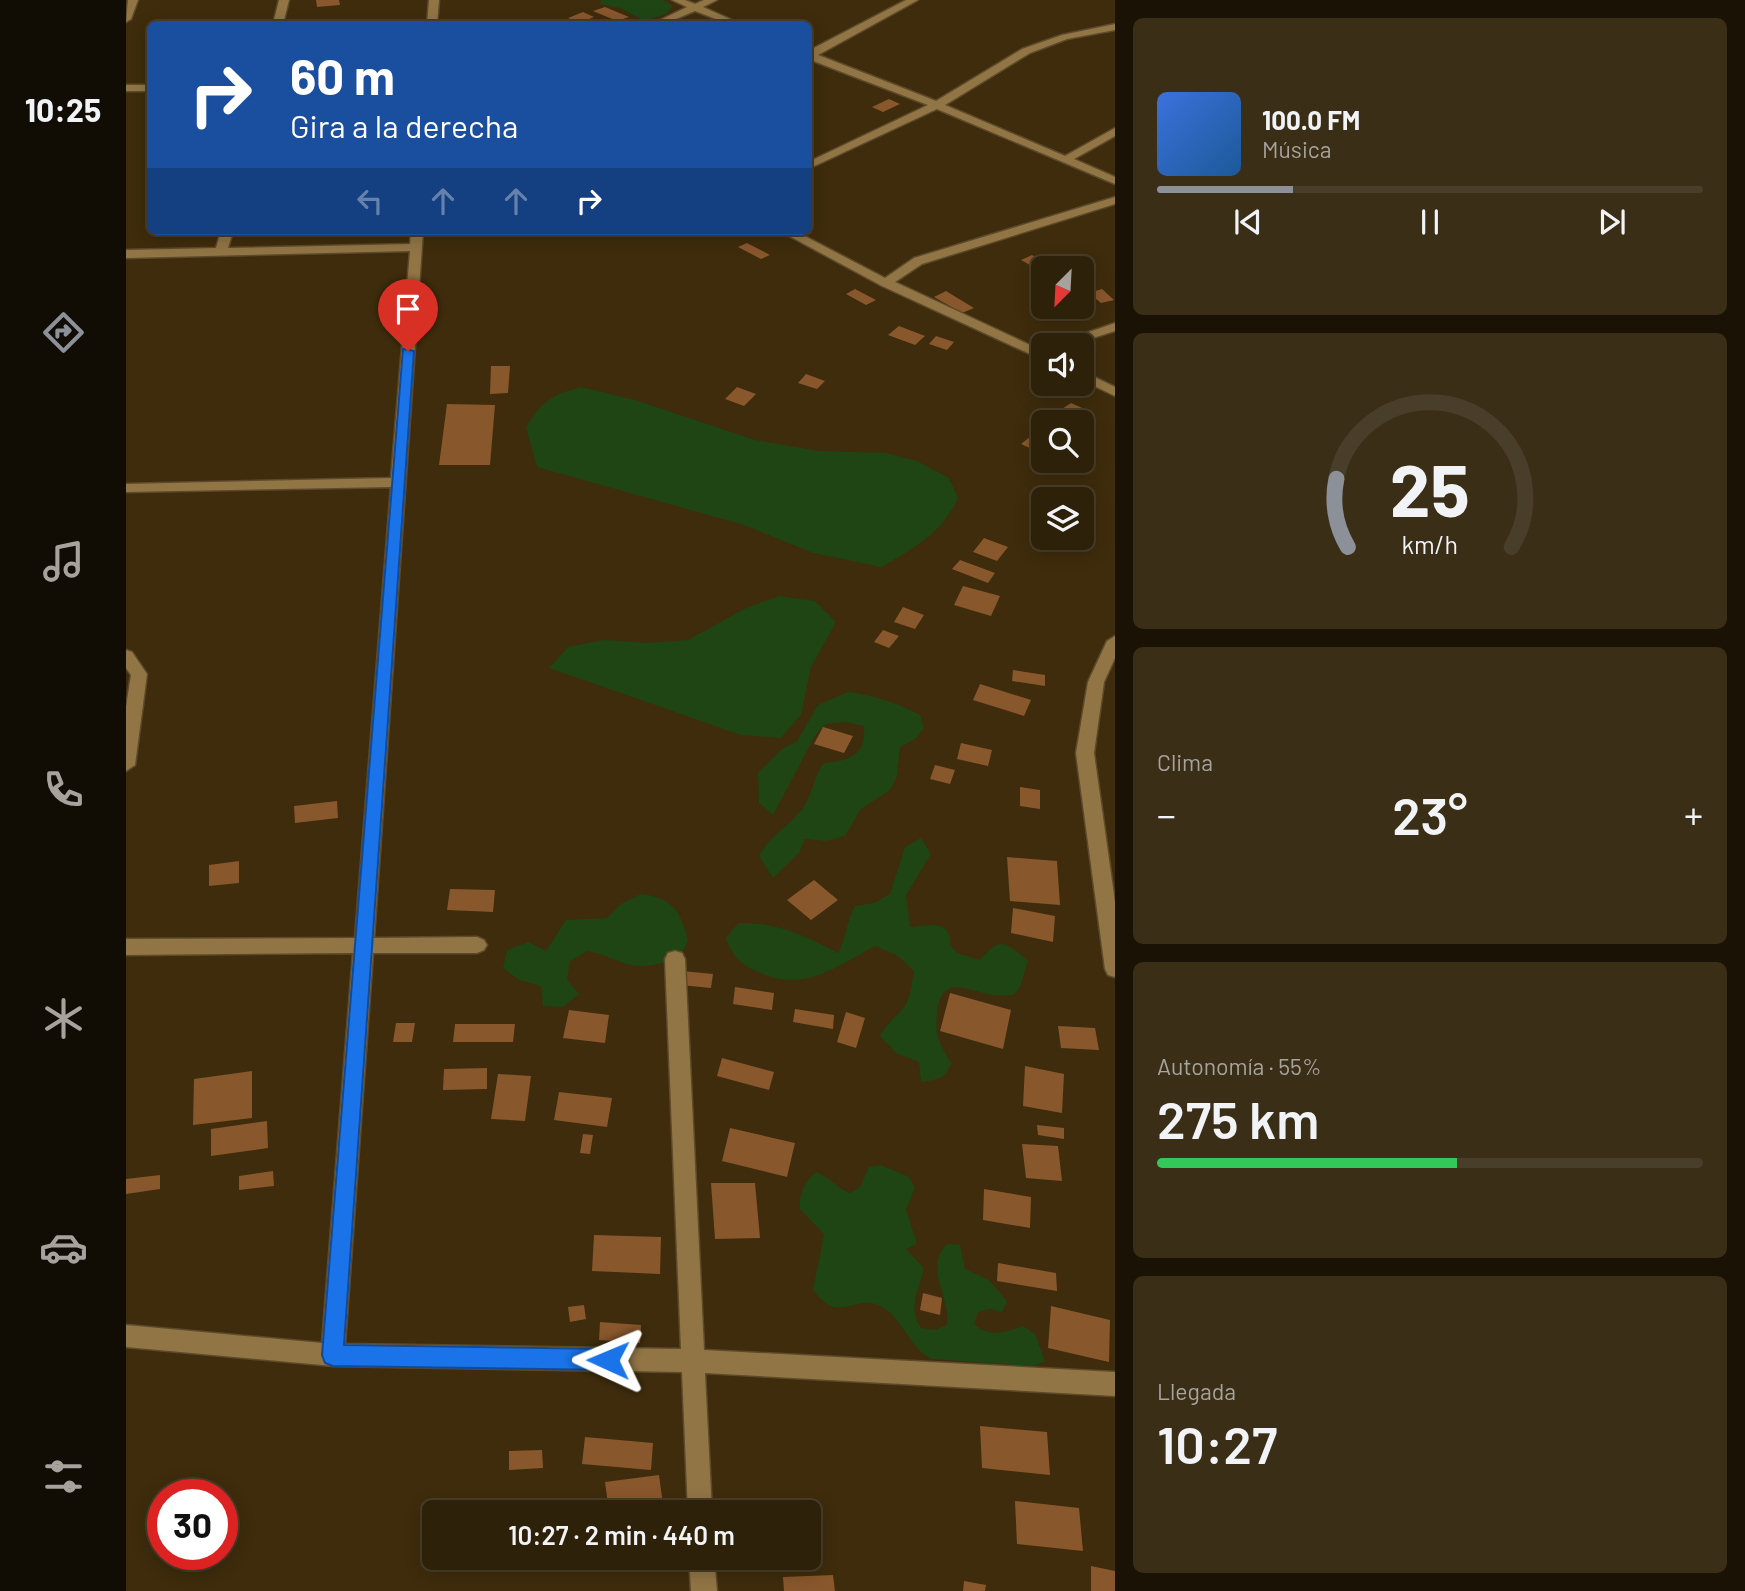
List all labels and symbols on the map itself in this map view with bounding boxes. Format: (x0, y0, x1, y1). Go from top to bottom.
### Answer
north arrow (1031, 256, 1094, 318)
pin (378, 279, 438, 351)
position arrow (571, 1323, 645, 1397)
speed limit sign: 30 (147, 1479, 238, 1570)

